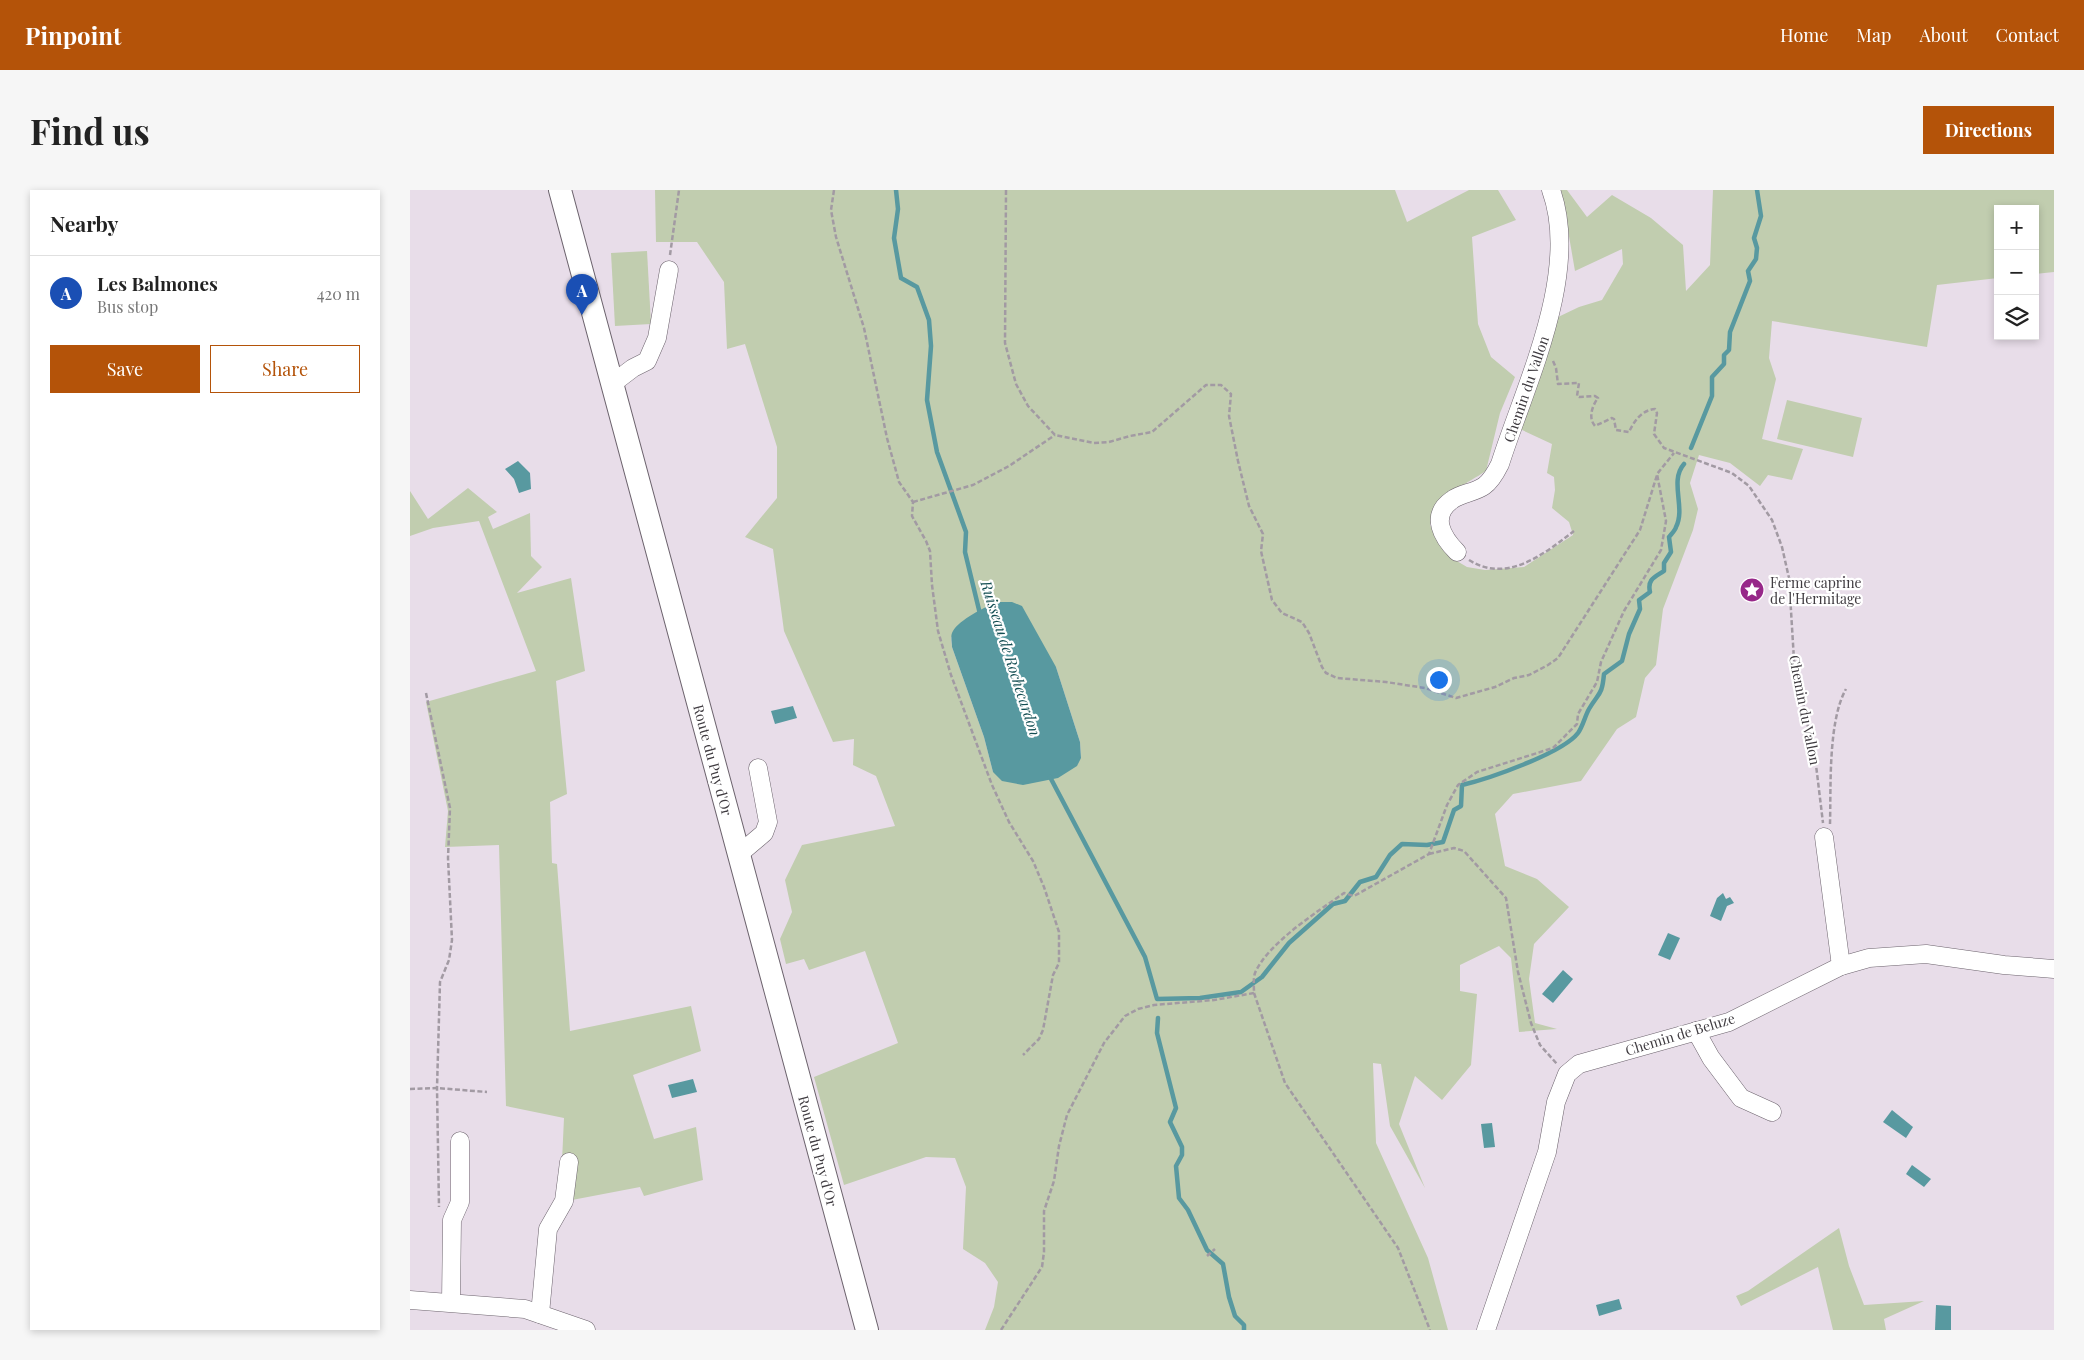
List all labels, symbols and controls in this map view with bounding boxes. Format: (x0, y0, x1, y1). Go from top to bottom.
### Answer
text: Pinpoint (25, 19, 121, 51)
text: Home (1780, 23, 1828, 47)
text: Map (1856, 23, 1891, 47)
text: About (1919, 23, 1968, 47)
text: Contact (1996, 23, 2059, 47)
button: Directions (1923, 106, 2054, 154)
text: Find us (30, 107, 150, 154)
map controls (1994, 205, 2039, 340)
button: + (1994, 205, 2039, 250)
text: Nearby (50, 209, 119, 237)
button: − (1994, 250, 2039, 295)
text: Les Balmones (97, 270, 218, 296)
pin: A (566, 274, 598, 315)
text: A (61, 283, 71, 304)
text: 420 m (317, 283, 360, 304)
button: layers (1994, 295, 2039, 340)
text: Bus stop (97, 296, 158, 317)
street label: Chemin du Vallon (1499, 333, 1553, 445)
button: Save (50, 345, 200, 393)
button: Share (210, 345, 360, 393)
place label: Ferme caprine de l'Hermitage (1770, 573, 1862, 608)
water label: Ruisseau de Rochecardon (976, 577, 1046, 738)
place icon: Ferme caprine de l'Hermitage (1739, 577, 1765, 603)
street label: Chemin du Vallon (1785, 653, 1825, 767)
your location (1426, 667, 1452, 693)
street label: Route du Puy d'Or (689, 702, 737, 818)
street label: Chemin de Beluze (1623, 1008, 1737, 1060)
street label: Route du Puy d'Or (794, 1093, 842, 1209)

